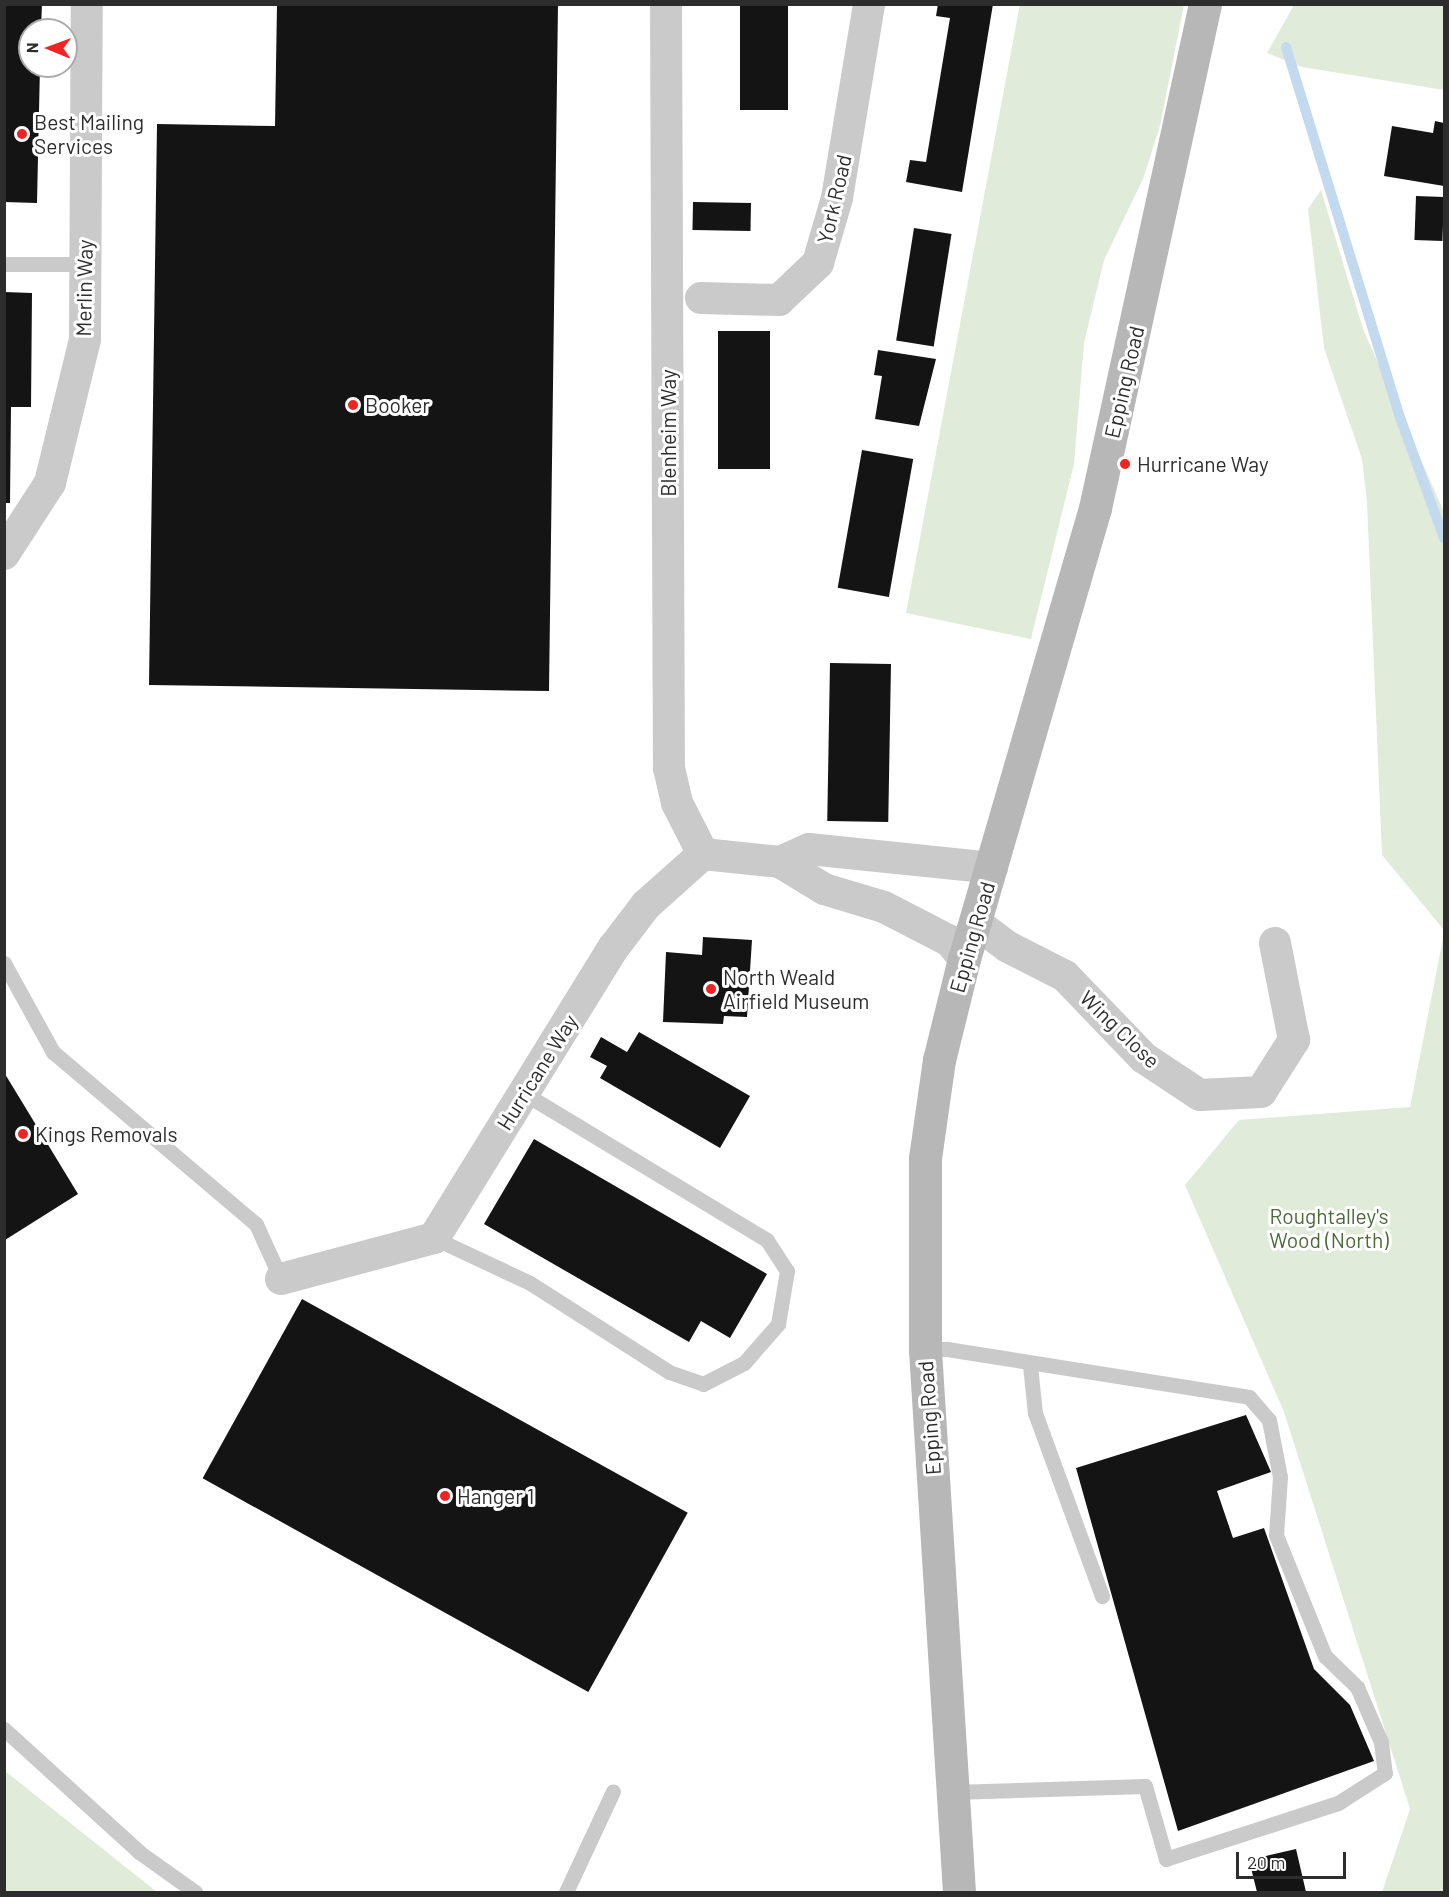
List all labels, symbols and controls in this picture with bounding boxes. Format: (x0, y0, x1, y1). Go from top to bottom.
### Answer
north arrow (18, 18, 78, 78)
text: N (22, 42, 41, 53)
place label: Best Mailing Services (34, 109, 144, 159)
marker: Best Mailing Services (15, 127, 29, 141)
street label: York Road (812, 152, 856, 246)
street label: Merlin Way (71, 239, 97, 337)
street label: Epping Road (1099, 323, 1149, 441)
street label: Blenheim Way (655, 369, 681, 497)
place label: Booker (365, 392, 430, 418)
marker: Booker (346, 398, 360, 412)
place label: Hurricane Way (1137, 451, 1269, 477)
marker: Hurricane Way (1118, 457, 1132, 471)
street label: Epping Road (944, 879, 1000, 995)
place label: North Weald Airfield Museum (723, 964, 869, 1014)
marker: North Weald Airfield Museum (704, 982, 718, 996)
street label: Wing Close (1075, 985, 1165, 1073)
street label: Hurricane Way (491, 1010, 583, 1134)
place label: Kings Removals (35, 1121, 178, 1147)
marker: Kings Removals (16, 1127, 30, 1141)
park label: Roughtalley's Wood (North) (1269, 1203, 1389, 1253)
street label: Epping Road (912, 1360, 946, 1476)
place label: Hanger 1 (457, 1483, 534, 1509)
marker: Hanger 1 (438, 1489, 452, 1503)
scale bar (1239, 1840, 1348, 1878)
text: 20 m (1247, 1851, 1285, 1873)

